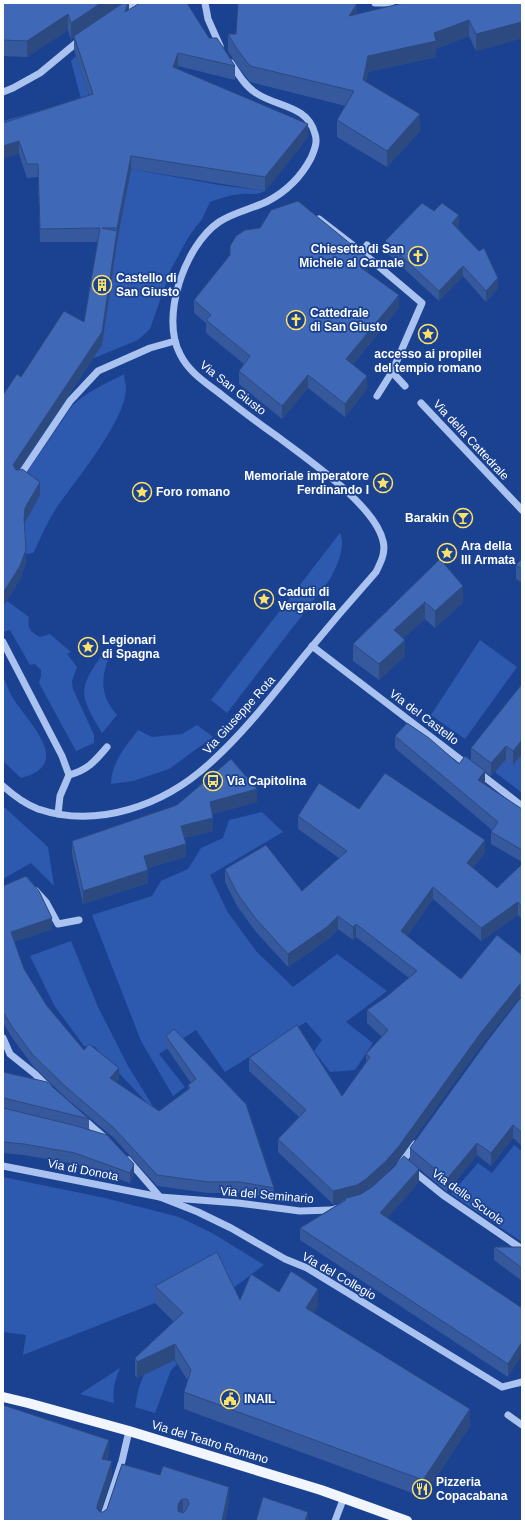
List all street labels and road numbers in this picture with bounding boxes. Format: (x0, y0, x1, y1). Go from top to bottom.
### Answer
street label: Via San Giusto (197, 358, 269, 418)
street label: Via della Cattedrale (430, 397, 512, 483)
street label: Via Giuseppe Rota (200, 673, 278, 757)
street label: Via del Castello (387, 686, 462, 748)
street label: Via di Donota (46, 1156, 120, 1184)
street label: Via delle Scuole (429, 1166, 507, 1228)
street label: Via del Seminario (220, 1184, 315, 1206)
street label: Via del Collegio (299, 1249, 379, 1303)
street label: Via del Teatro Romano (150, 1418, 271, 1467)

